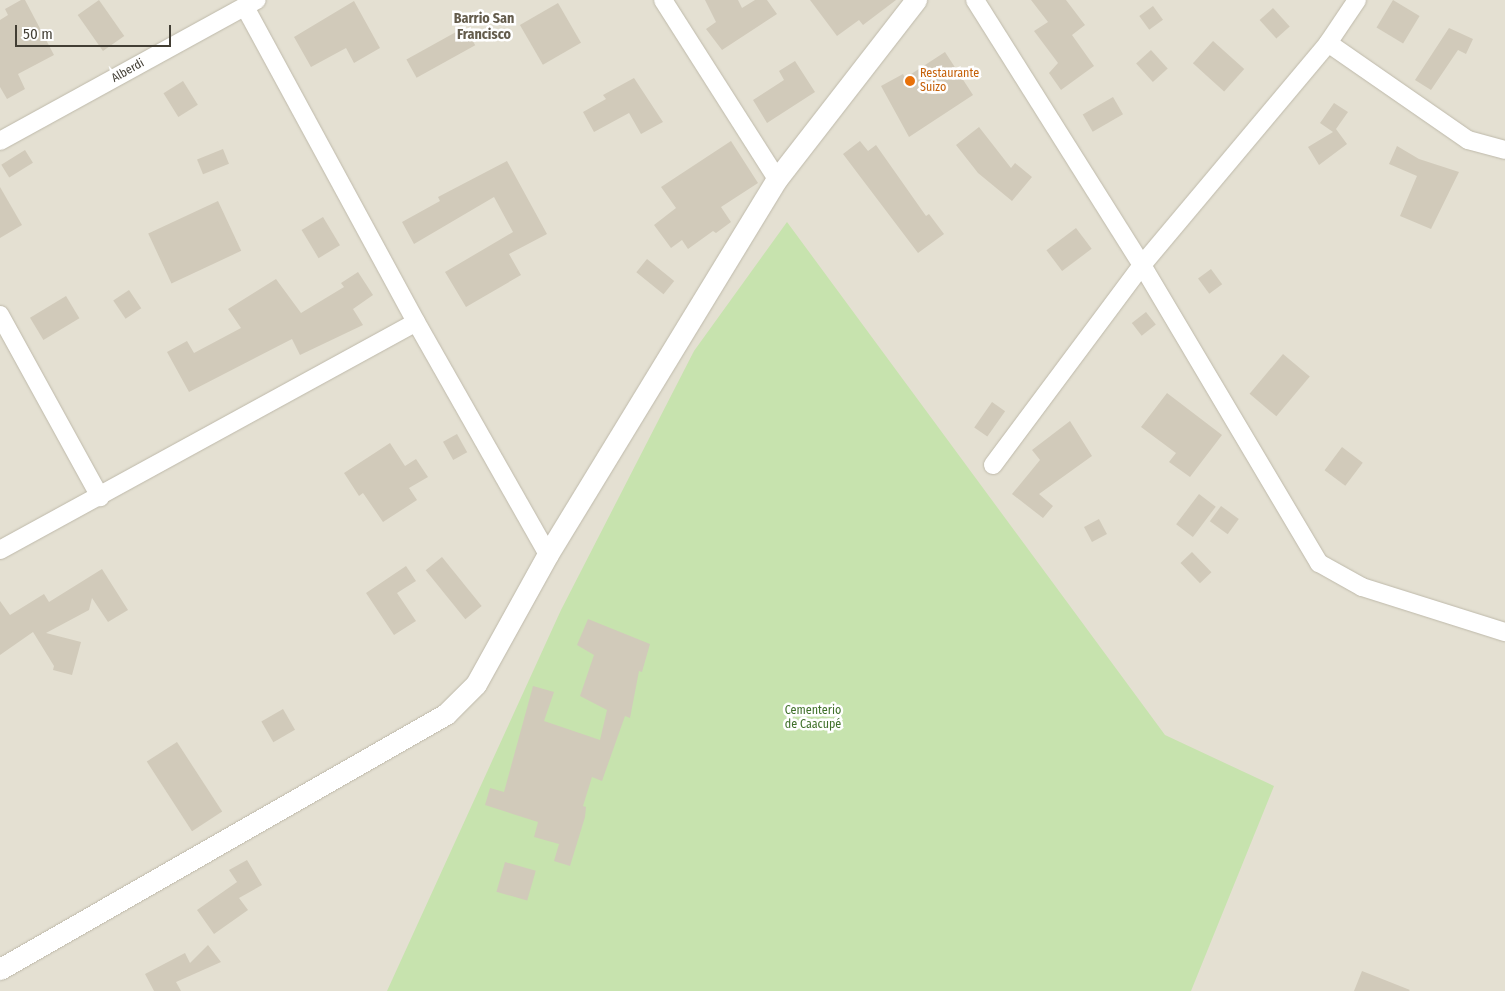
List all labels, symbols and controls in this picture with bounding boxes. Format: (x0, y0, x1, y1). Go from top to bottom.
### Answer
district label: Barrio San Francisco (454, 11, 514, 44)
scale bar (18, 15, 174, 47)
text: 50 m (23, 25, 53, 43)
street label: Alberdi (109, 56, 147, 86)
place label: Restaurante Suizo (920, 67, 979, 95)
marker: Restaurante Suizo (904, 75, 916, 87)
park label: Cementerio de Caacupé (785, 704, 841, 732)

